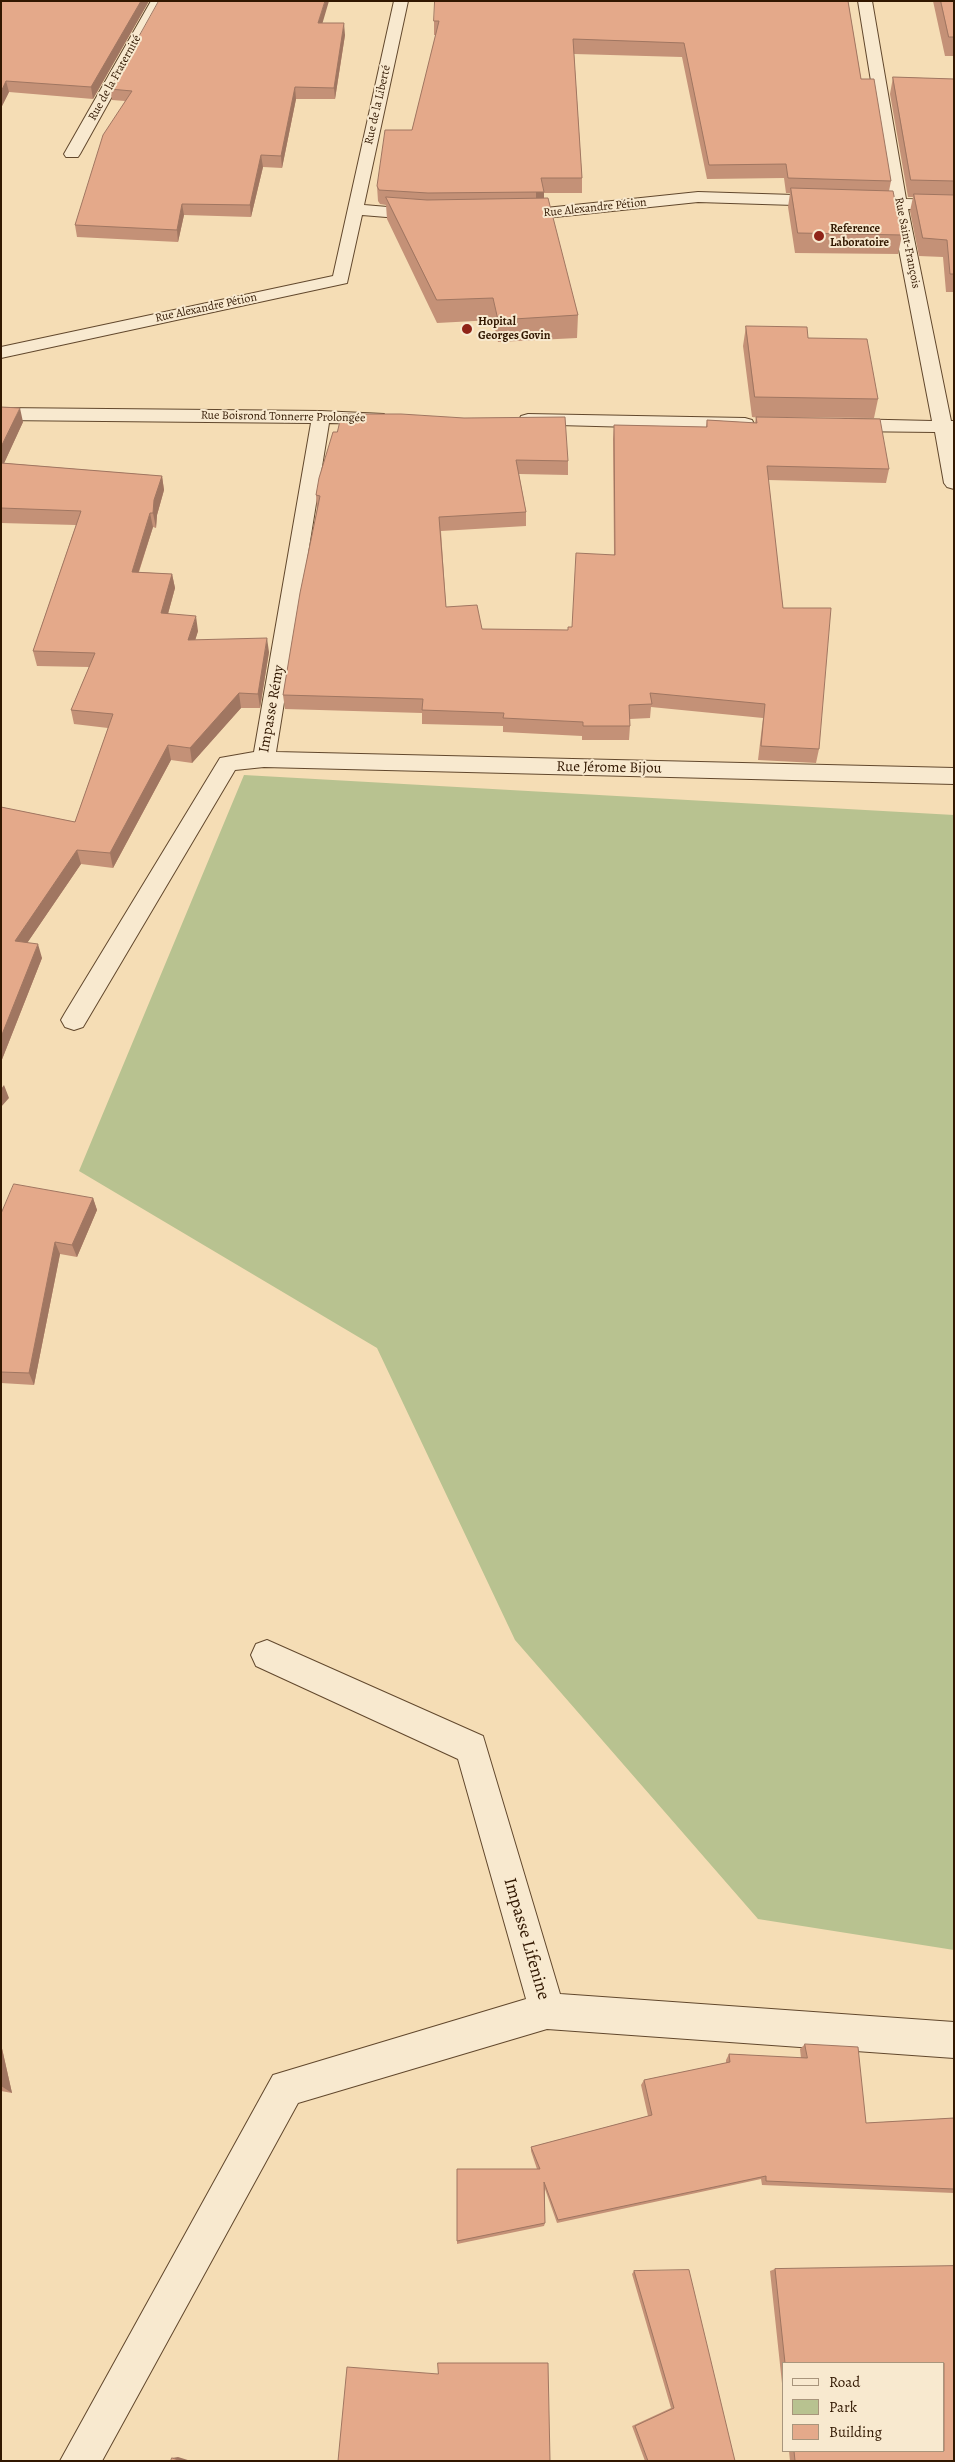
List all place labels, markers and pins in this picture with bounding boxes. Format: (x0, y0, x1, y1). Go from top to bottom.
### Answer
place label: Reference Laboratoire (830, 222, 889, 250)
marker: Reference Laboratoire (812, 229, 826, 243)
place label: Hopital Georges Govin (478, 315, 550, 343)
marker: Hopital Georges Govin (460, 322, 474, 336)

